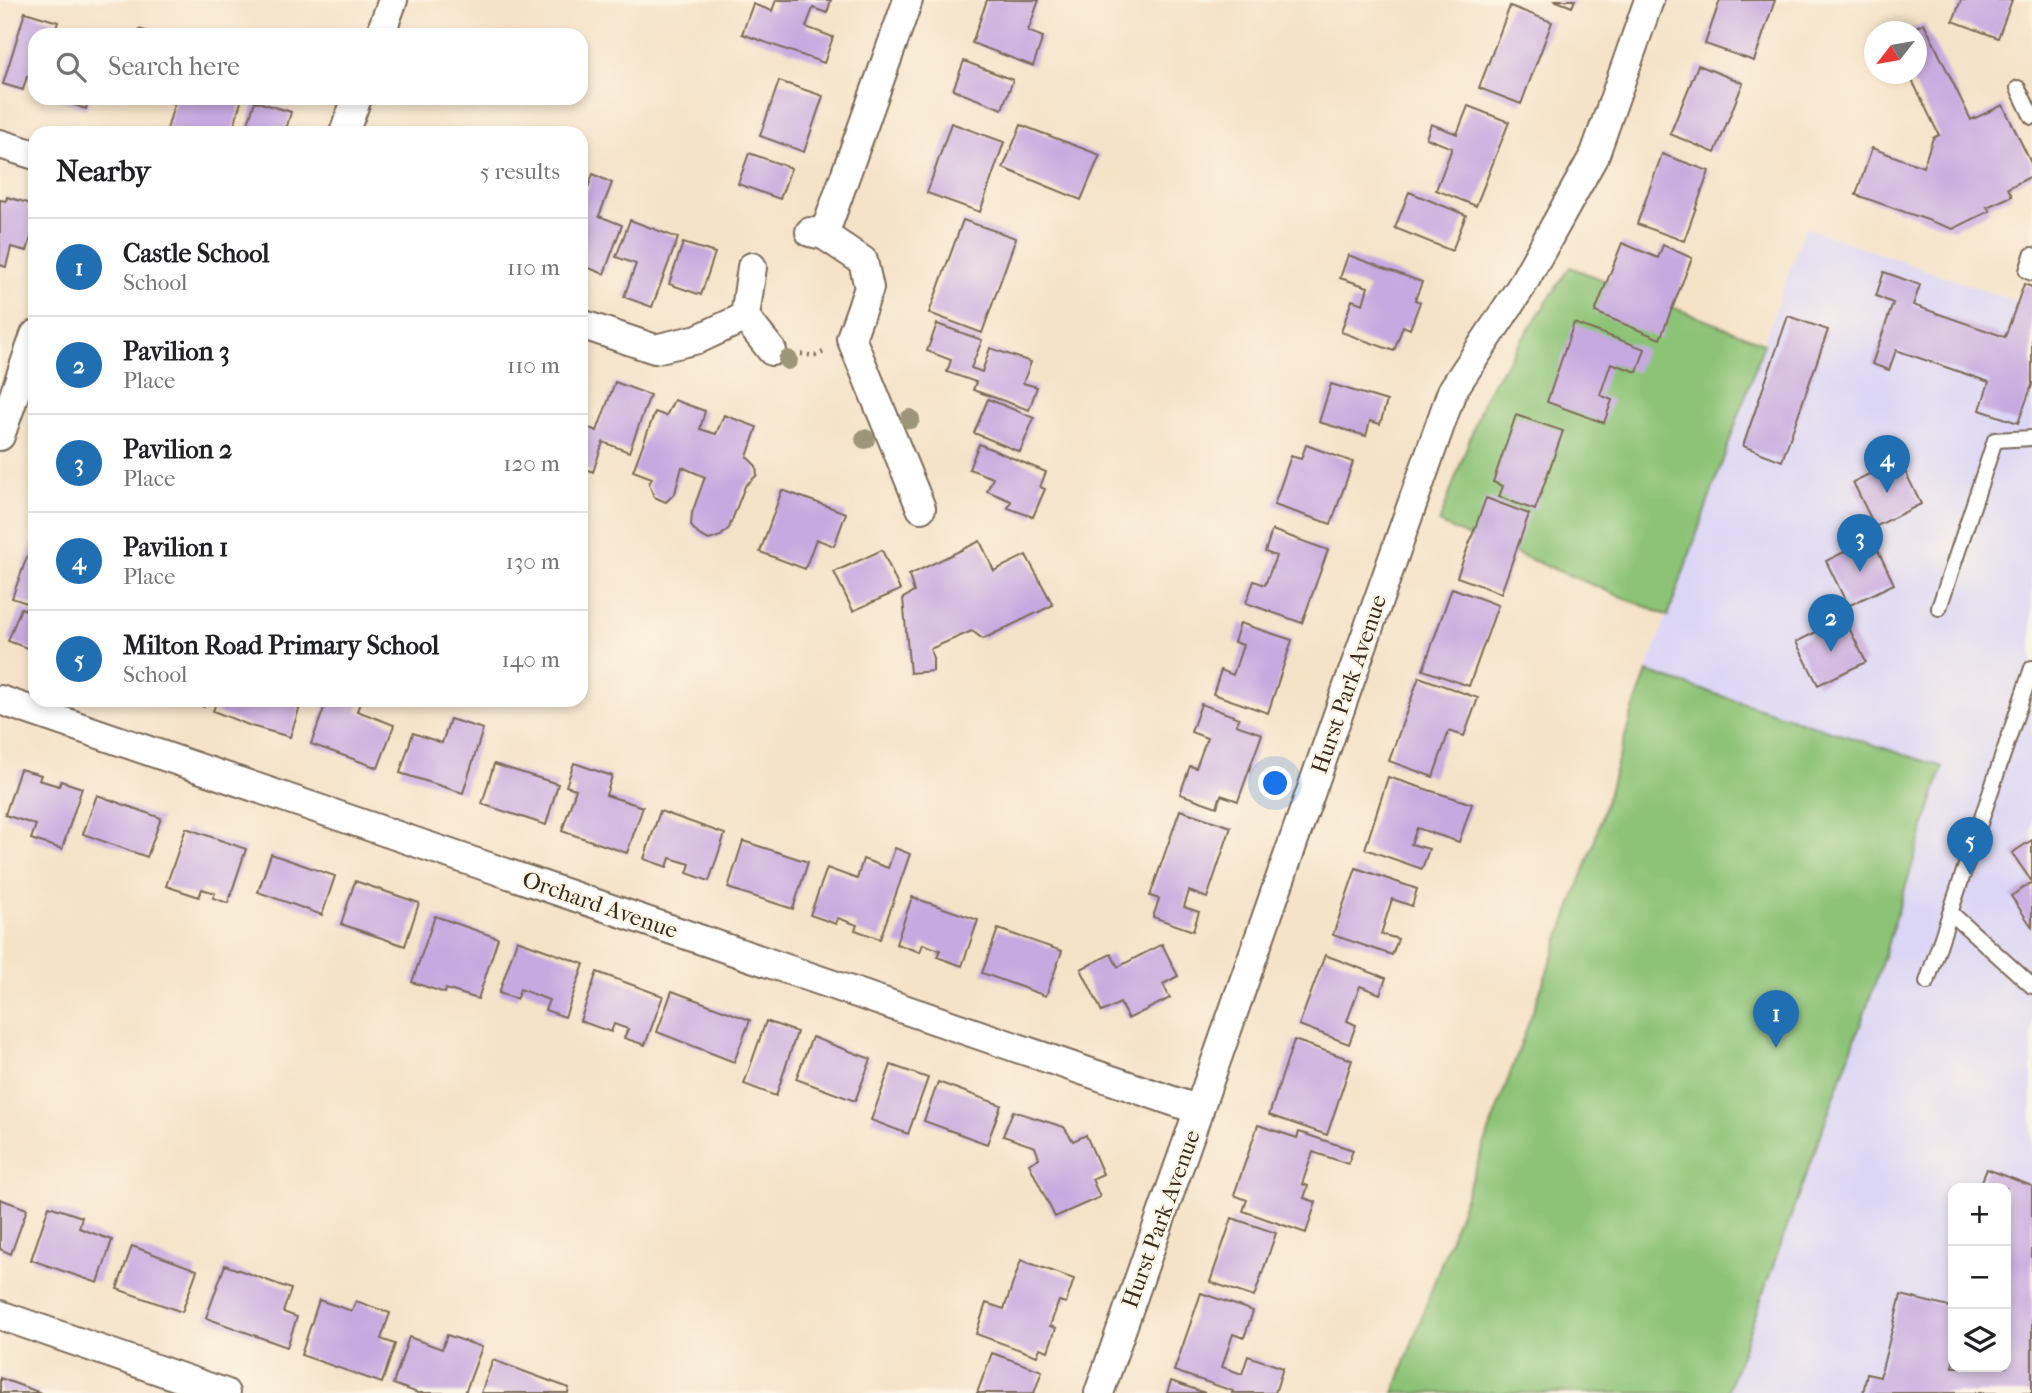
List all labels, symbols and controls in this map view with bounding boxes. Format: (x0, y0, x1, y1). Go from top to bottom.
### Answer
north arrow (1864, 21, 1927, 84)
search box (28, 28, 588, 105)
icon: search (52, 48, 90, 86)
text: Search here (108, 51, 240, 82)
text: Nearby (56, 154, 151, 189)
text: 5 results (480, 158, 560, 185)
text: Castle School (123, 238, 269, 269)
text: 1 (75, 254, 83, 281)
text: 110 m (507, 254, 560, 281)
text: School (123, 269, 187, 296)
text: Pavilion 3 (123, 336, 230, 367)
text: 2 (73, 352, 85, 379)
text: 110 m (507, 352, 560, 379)
text: Place (123, 367, 175, 394)
text: Pavilion 2 (123, 434, 232, 465)
pin: 4 (1864, 435, 1910, 493)
text: 3 (74, 450, 84, 477)
text: 120 m (503, 450, 560, 477)
text: Place (123, 465, 175, 492)
pin: 3 (1837, 514, 1883, 572)
text: Pavilion 1 (123, 532, 228, 563)
text: 4 (72, 548, 86, 575)
text: 130 m (506, 548, 560, 575)
text: Place (123, 563, 175, 590)
street label: Hurst Park Avenue (1306, 591, 1392, 777)
pin: 2 (1808, 594, 1854, 652)
text: Milton Road Primary School (123, 630, 439, 661)
text: 5 (74, 646, 84, 673)
text: 140 m (501, 646, 560, 673)
text: School (123, 661, 187, 688)
your location (1258, 766, 1292, 800)
pin: 5 (1947, 817, 1993, 875)
street label: Orchard Avenue (519, 866, 681, 944)
pin: 1 (1753, 990, 1799, 1048)
street label: Hurst Park Avenue (1116, 1126, 1206, 1312)
map controls (1948, 1183, 2011, 1372)
button: + (1948, 1183, 2011, 1246)
button: − (1948, 1246, 2011, 1309)
button: layers (1948, 1309, 2011, 1372)

